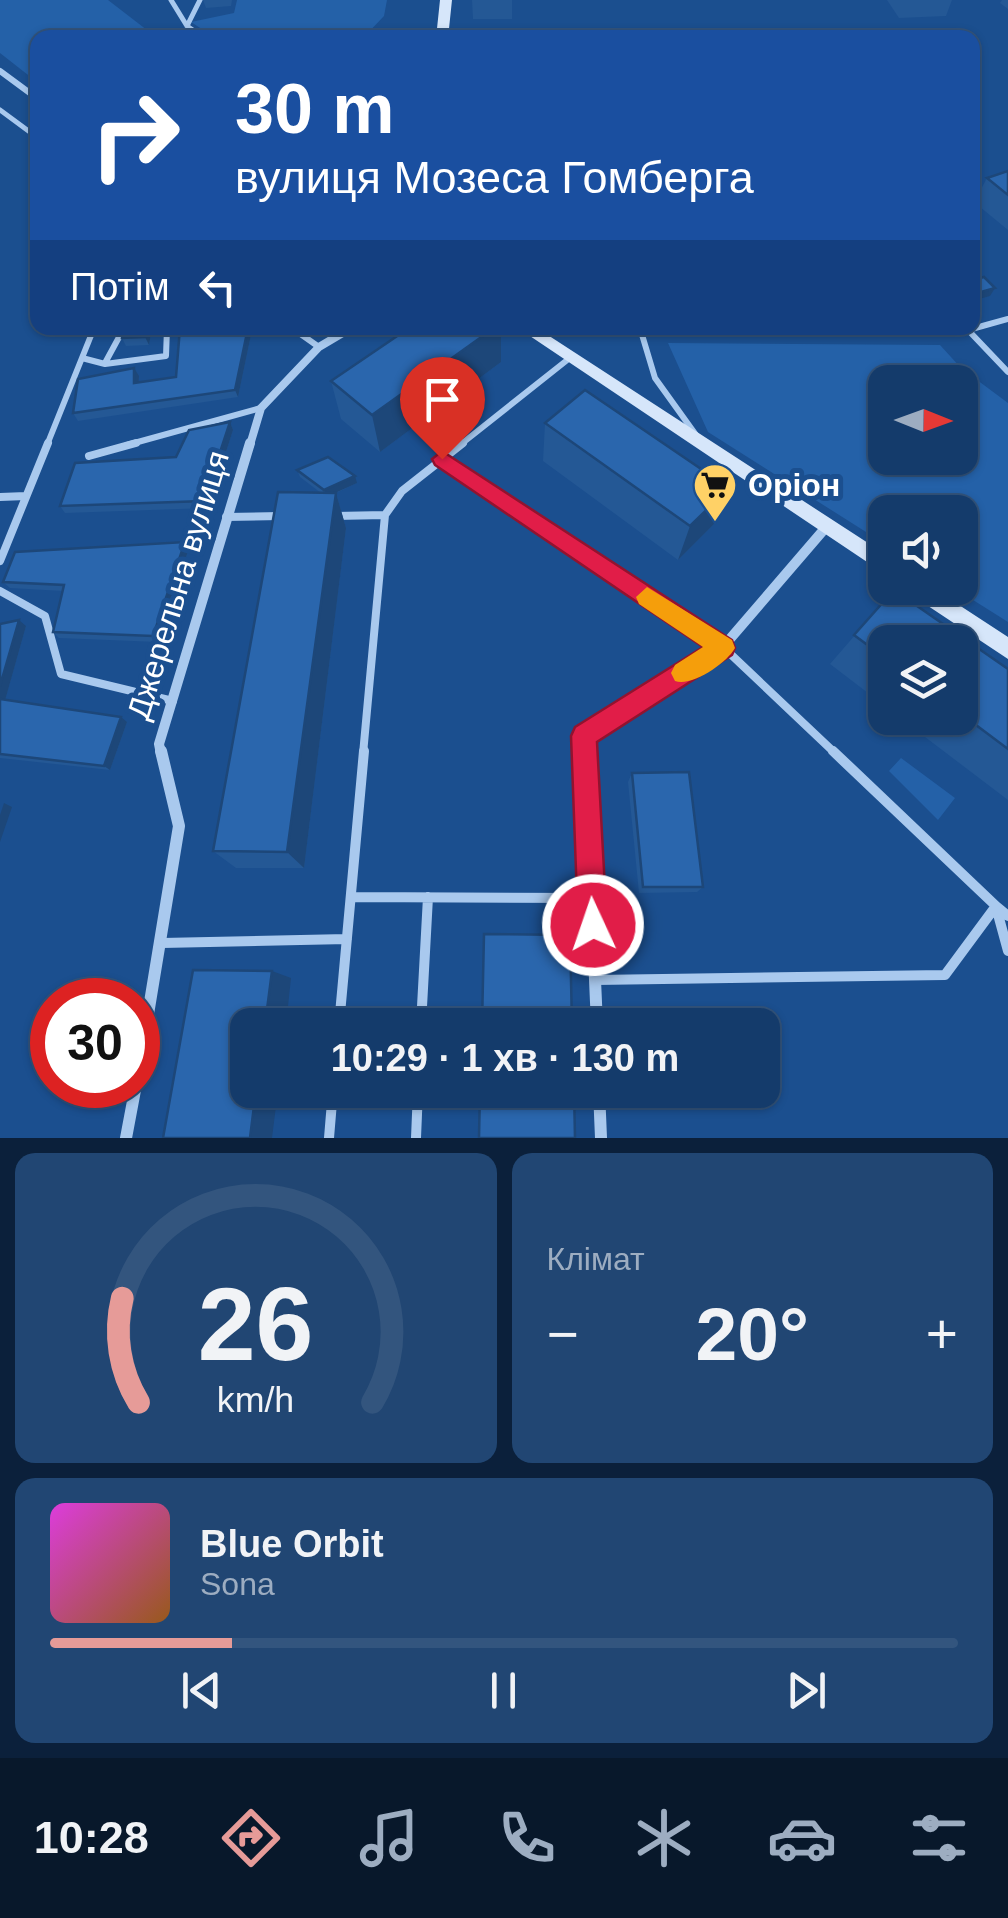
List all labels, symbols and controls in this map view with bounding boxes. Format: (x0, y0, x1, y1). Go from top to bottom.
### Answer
icon: right (70, 70, 200, 200)
text: 30 m (235, 70, 395, 148)
text: вулиця Мозеса Гомберга (235, 152, 754, 203)
icon: left (190, 260, 245, 315)
text: Потім (70, 266, 170, 308)
pin (400, 357, 485, 460)
north arrow (868, 365, 978, 475)
map controls (868, 365, 978, 735)
icon: arrive (415, 372, 470, 427)
street label: Джерельна вулиця (120, 446, 236, 724)
supermarket icon: Оріон (692, 462, 738, 523)
place label: Оріон (748, 467, 840, 503)
button: sound (868, 495, 978, 605)
button: layers (868, 625, 978, 735)
position arrow (541, 873, 645, 977)
speed limit sign: 30 (30, 978, 160, 1108)
text: 10:29 · 1 хв · 130 m (331, 1037, 679, 1079)
text: Клімат (547, 1241, 645, 1277)
text: 26 (198, 1266, 314, 1382)
text: 20° (696, 1292, 809, 1376)
text: − (547, 1303, 579, 1365)
text: + (926, 1303, 958, 1365)
text: km/h (217, 1380, 294, 1420)
text: Blue Orbit (200, 1523, 384, 1565)
text: Sona (200, 1566, 275, 1602)
icon: previous (174, 1663, 229, 1718)
icon: pause (476, 1663, 531, 1718)
icon: next (779, 1663, 834, 1718)
icon: directions (216, 1803, 286, 1873)
icon: music (354, 1803, 424, 1873)
icon: phone (492, 1803, 562, 1873)
icon: climate (629, 1803, 699, 1873)
icon: car (767, 1803, 837, 1873)
icon: filters (904, 1803, 974, 1873)
text: 10:28 (34, 1812, 149, 1863)

